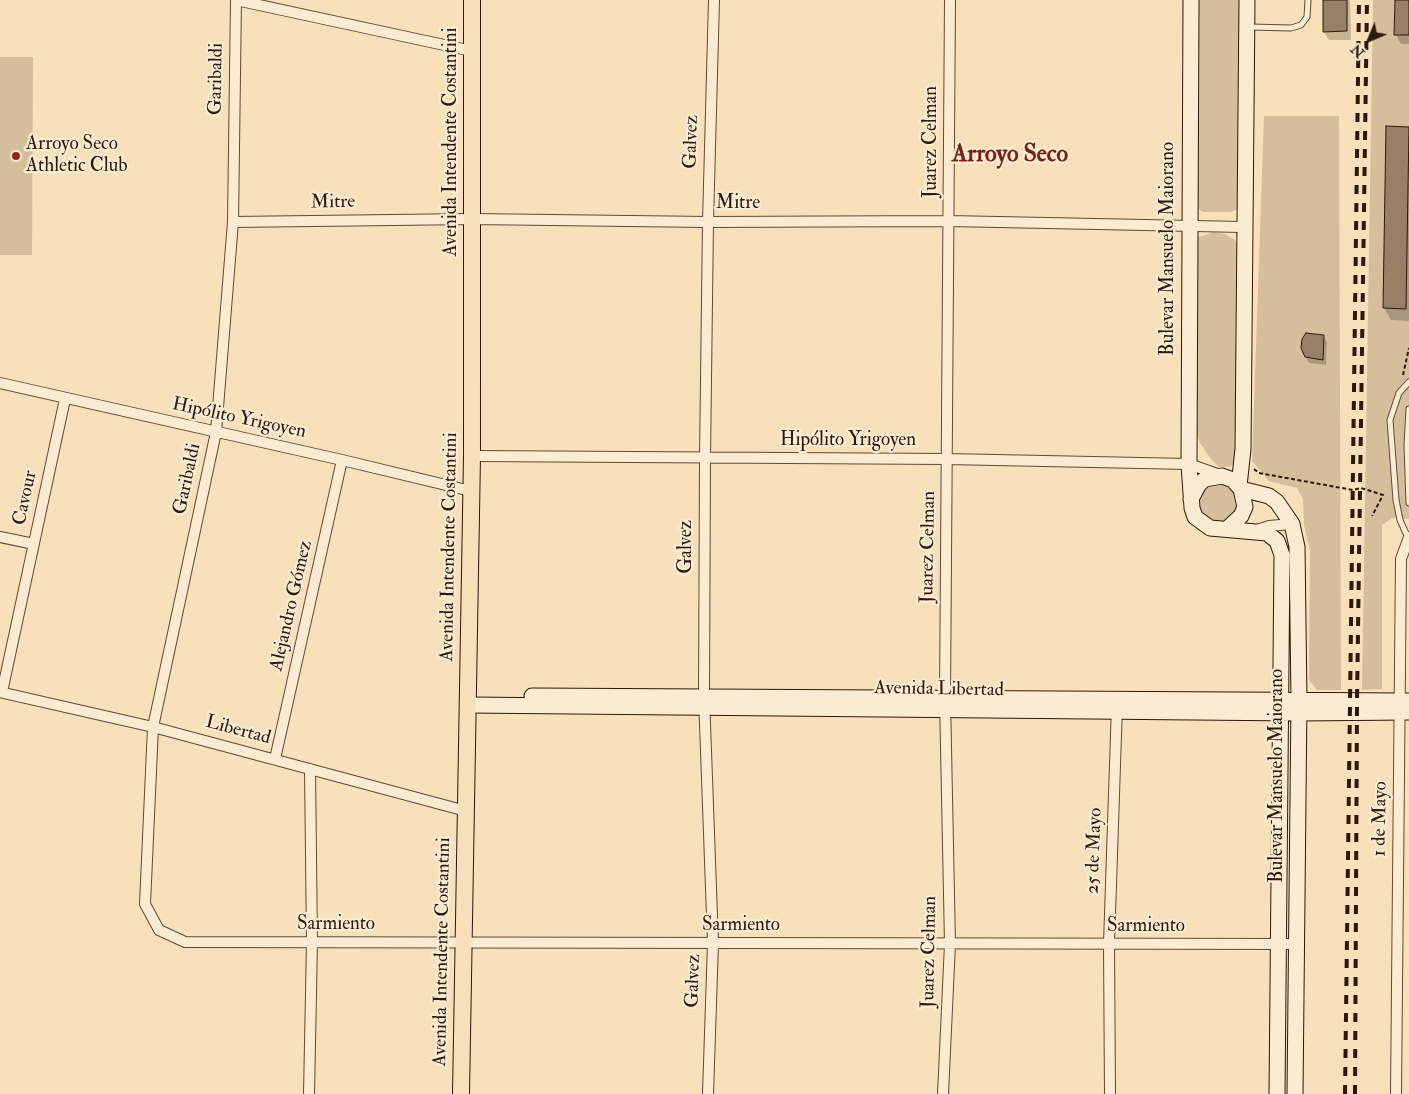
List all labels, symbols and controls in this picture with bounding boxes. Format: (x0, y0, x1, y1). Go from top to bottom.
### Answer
north arrow (1344, 15, 1394, 65)
street label: Avenida Intendente Costantini (441, 27, 463, 257)
text: N (1348, 41, 1368, 61)
street label: Garibaldi (205, 43, 229, 115)
street label: Juarez Celman (921, 86, 943, 198)
street label: Galvez (680, 115, 704, 169)
place label: Arroyo Seco Athletic Club (26, 134, 128, 178)
district label: Arroyo Seco (952, 142, 1068, 170)
street label: Bulevar Mansuelo Maiorano (1158, 142, 1180, 356)
marker: Arroyo Seco Athletic Club (10, 150, 22, 162)
street label: Mitre (311, 191, 355, 215)
street label: Mitre (716, 193, 760, 215)
street label: Hipólito Yrigoyen (170, 394, 308, 444)
street label: Hipólito Yrigoyen (780, 430, 916, 452)
street label: Avenida Intendente Costantini (437, 432, 463, 662)
street label: Garibaldi (169, 441, 207, 517)
street label: Cavour (9, 469, 43, 527)
street label: Juarez Celman (917, 491, 941, 603)
street label: Galvez (676, 520, 698, 574)
street label: Alejandro Gómez (266, 539, 318, 673)
street label: Bulevar Mansuelo Maiorano (1267, 669, 1289, 883)
street label: Avenida Libertad (874, 677, 1004, 703)
street label: Libertad (203, 711, 273, 751)
street label: 1 de Mayo (1369, 781, 1393, 857)
street label: 25 de Mayo (1082, 807, 1108, 895)
street label: Avenida Intendente Costantini (430, 837, 456, 1067)
street label: Juarez Celman (918, 896, 942, 1008)
street label: Sarmiento (297, 914, 375, 936)
street label: Sarmiento (702, 915, 780, 937)
street label: Sarmiento (1107, 916, 1185, 938)
street label: Galvez (682, 954, 706, 1008)

